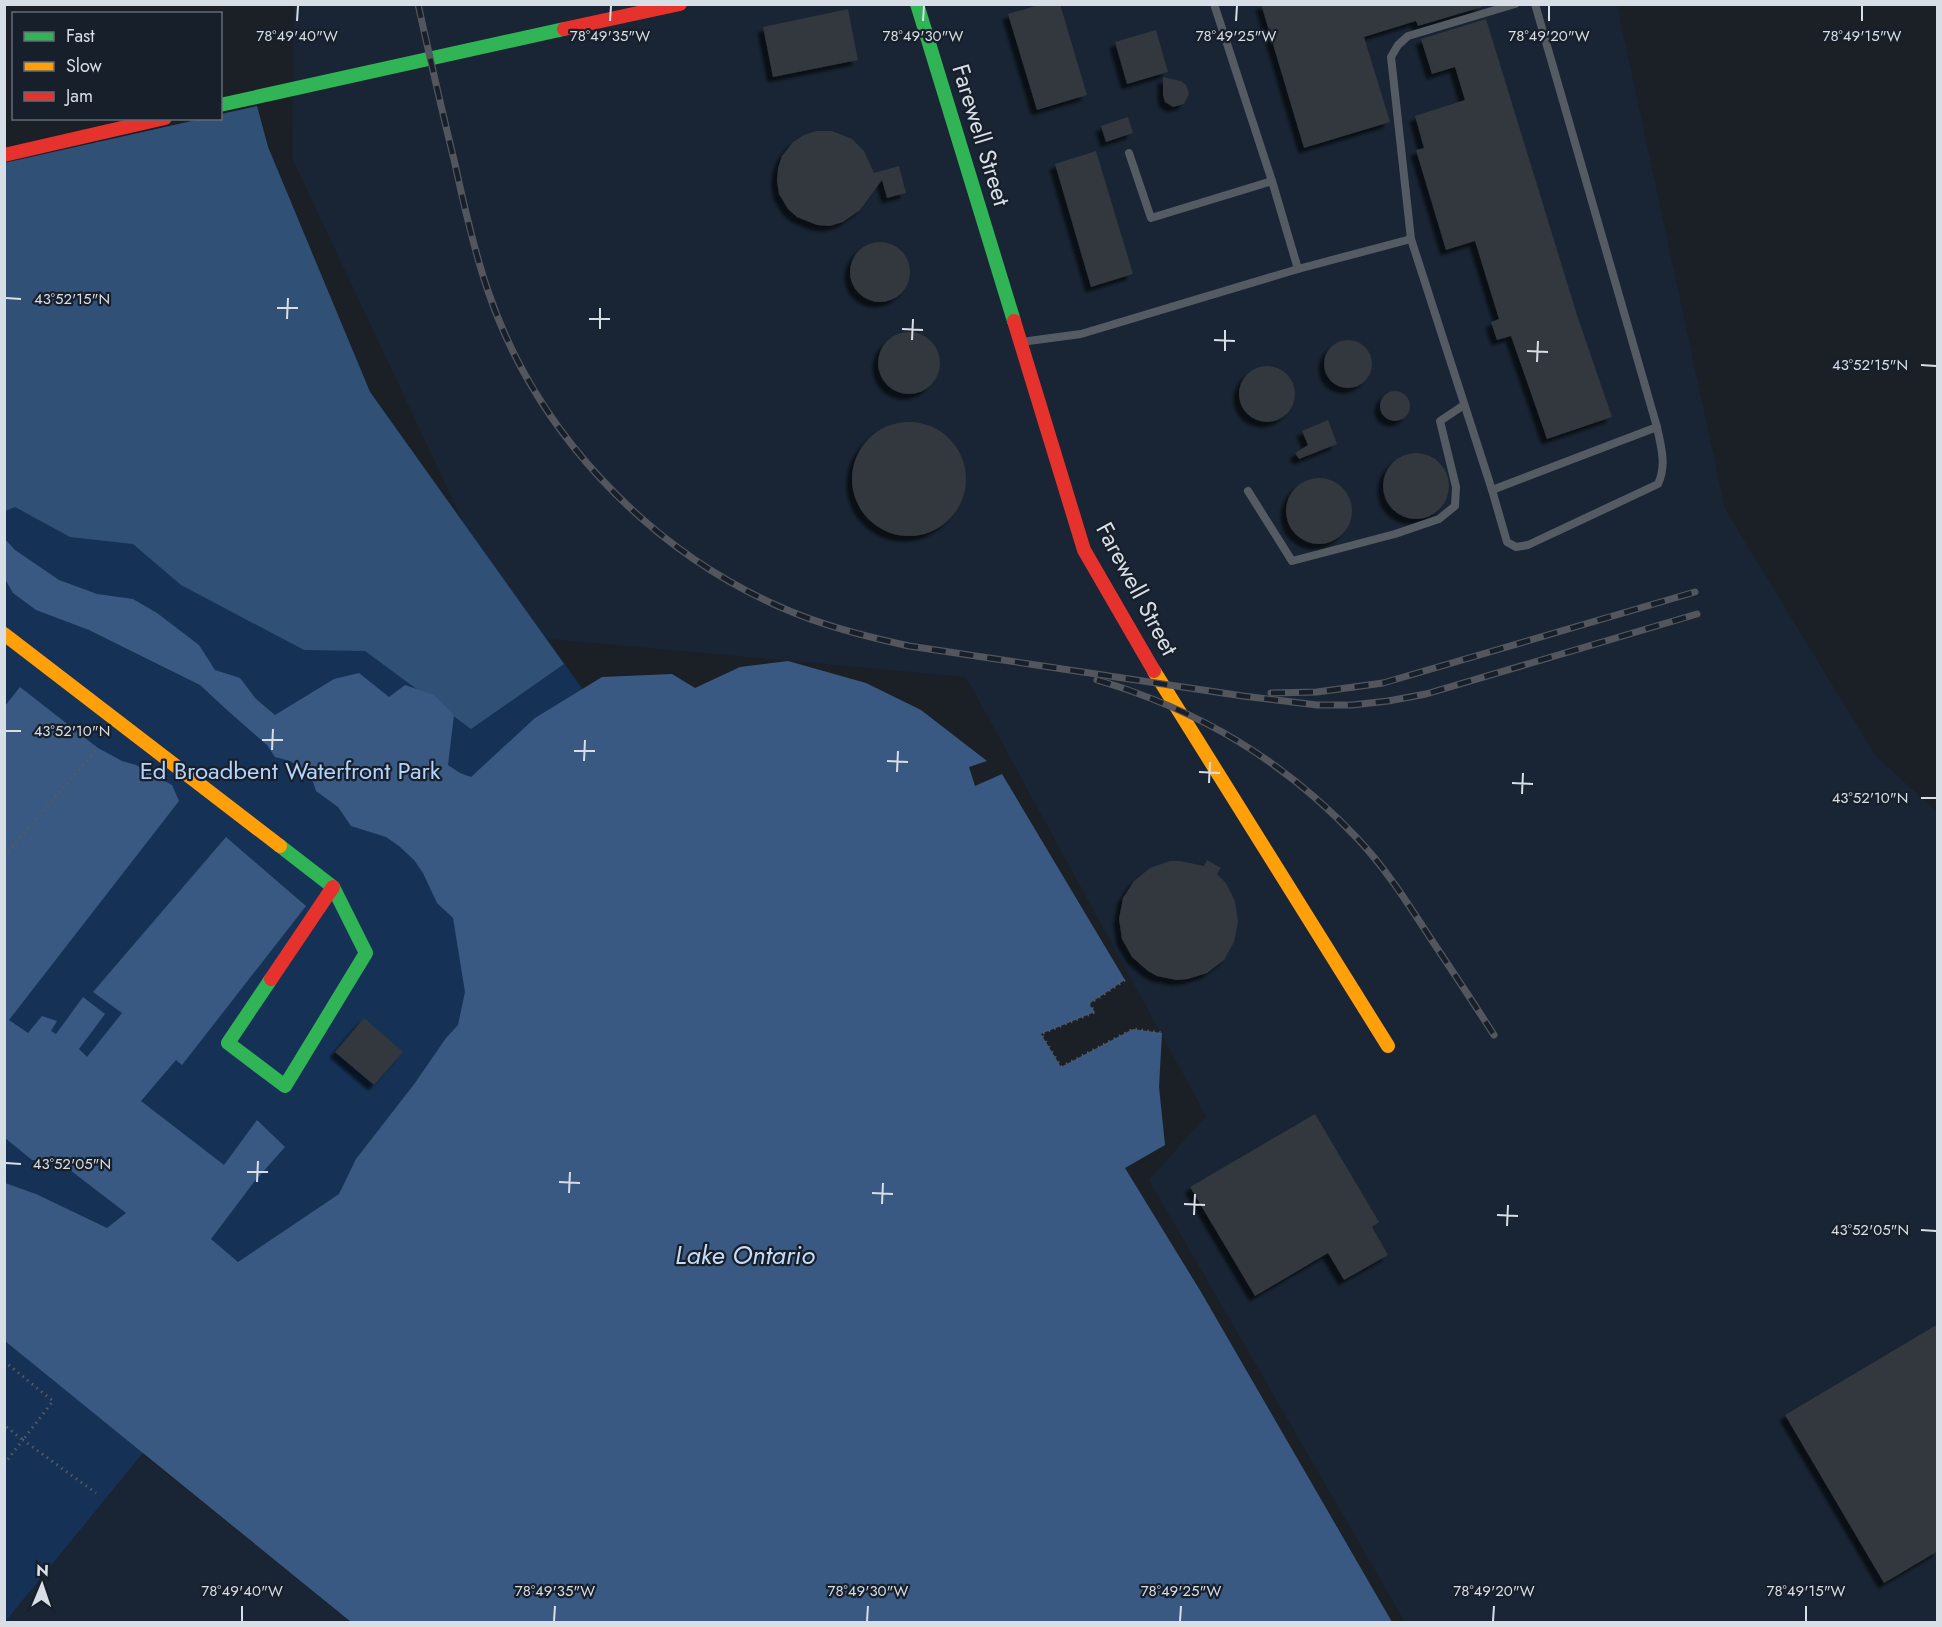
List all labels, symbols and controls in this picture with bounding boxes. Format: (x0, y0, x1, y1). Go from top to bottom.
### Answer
legend (12, 12, 222, 120)
text: Fast (66, 23, 95, 49)
text: 78°49'40"W (256, 25, 338, 47)
text: 78°49'35"W (570, 25, 650, 47)
text: 78°49'30"W (883, 25, 964, 47)
text: 78°49'25"W (1196, 25, 1277, 47)
text: 78°49'20"W (1508, 25, 1590, 47)
text: 78°49'15"W (1823, 25, 1902, 47)
text: Slow (66, 53, 103, 79)
street label: Farewell Street (943, 60, 1020, 210)
text: Jam (64, 83, 93, 109)
text: 43°52'15"N (34, 288, 110, 310)
text: 43°52'15"N (1832, 354, 1908, 376)
street label: Farewell Street (1088, 516, 1187, 662)
text: 43°52'10"N (34, 720, 110, 742)
park label: Ed Broadbent Waterfront Park (140, 753, 441, 788)
text: 43°52'10"N (1832, 787, 1908, 809)
text: 43°52'05"N (33, 1153, 111, 1175)
text: 43°52'05"N (1831, 1219, 1909, 1241)
water label: Lake Ontario (675, 1236, 815, 1274)
north arrow (12, 1555, 72, 1615)
text: N (36, 1559, 49, 1582)
text: 78°49'40"W (201, 1580, 283, 1602)
text: 78°49'35"W (515, 1580, 595, 1602)
text: 78°49'30"W (828, 1580, 909, 1602)
text: 78°49'25"W (1141, 1580, 1222, 1602)
text: 78°49'20"W (1453, 1580, 1535, 1602)
text: 78°49'15"W (1767, 1580, 1846, 1602)

